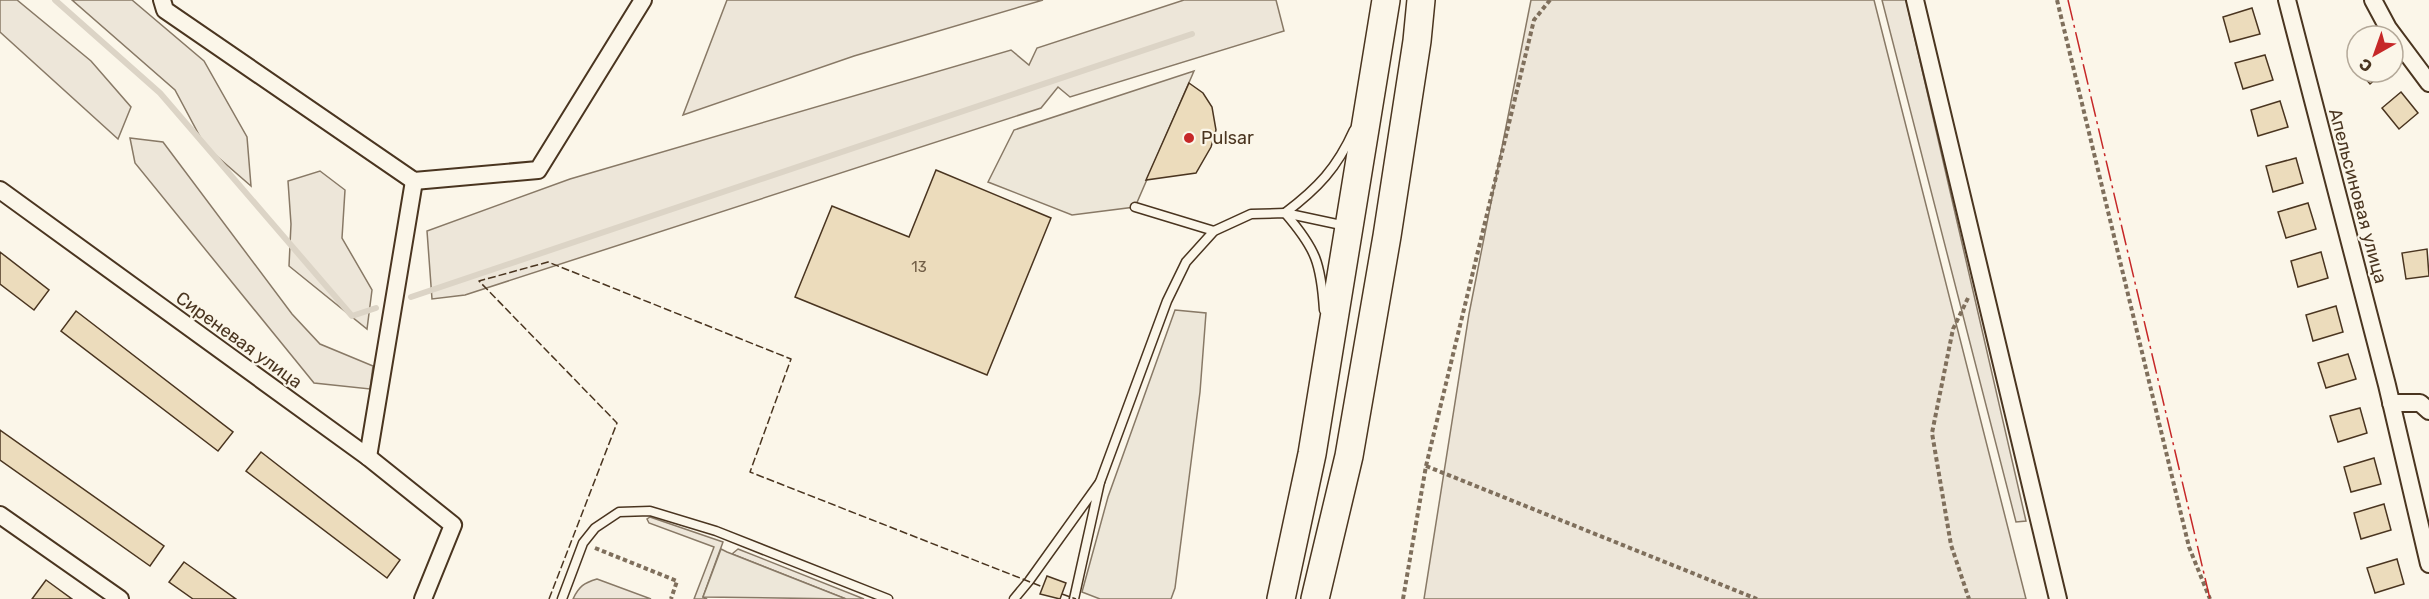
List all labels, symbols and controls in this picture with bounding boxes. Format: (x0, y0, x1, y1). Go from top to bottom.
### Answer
north arrow (2345, 24, 2405, 84)
text: С (2355, 54, 2376, 76)
street label: Апельсиновая улица (2324, 106, 2392, 286)
place label: Pulsar (1201, 127, 1254, 149)
marker: Pulsar (1182, 131, 1196, 145)
house number: 13 (911, 258, 927, 276)
street label: Сиреневая улица (172, 287, 306, 393)

